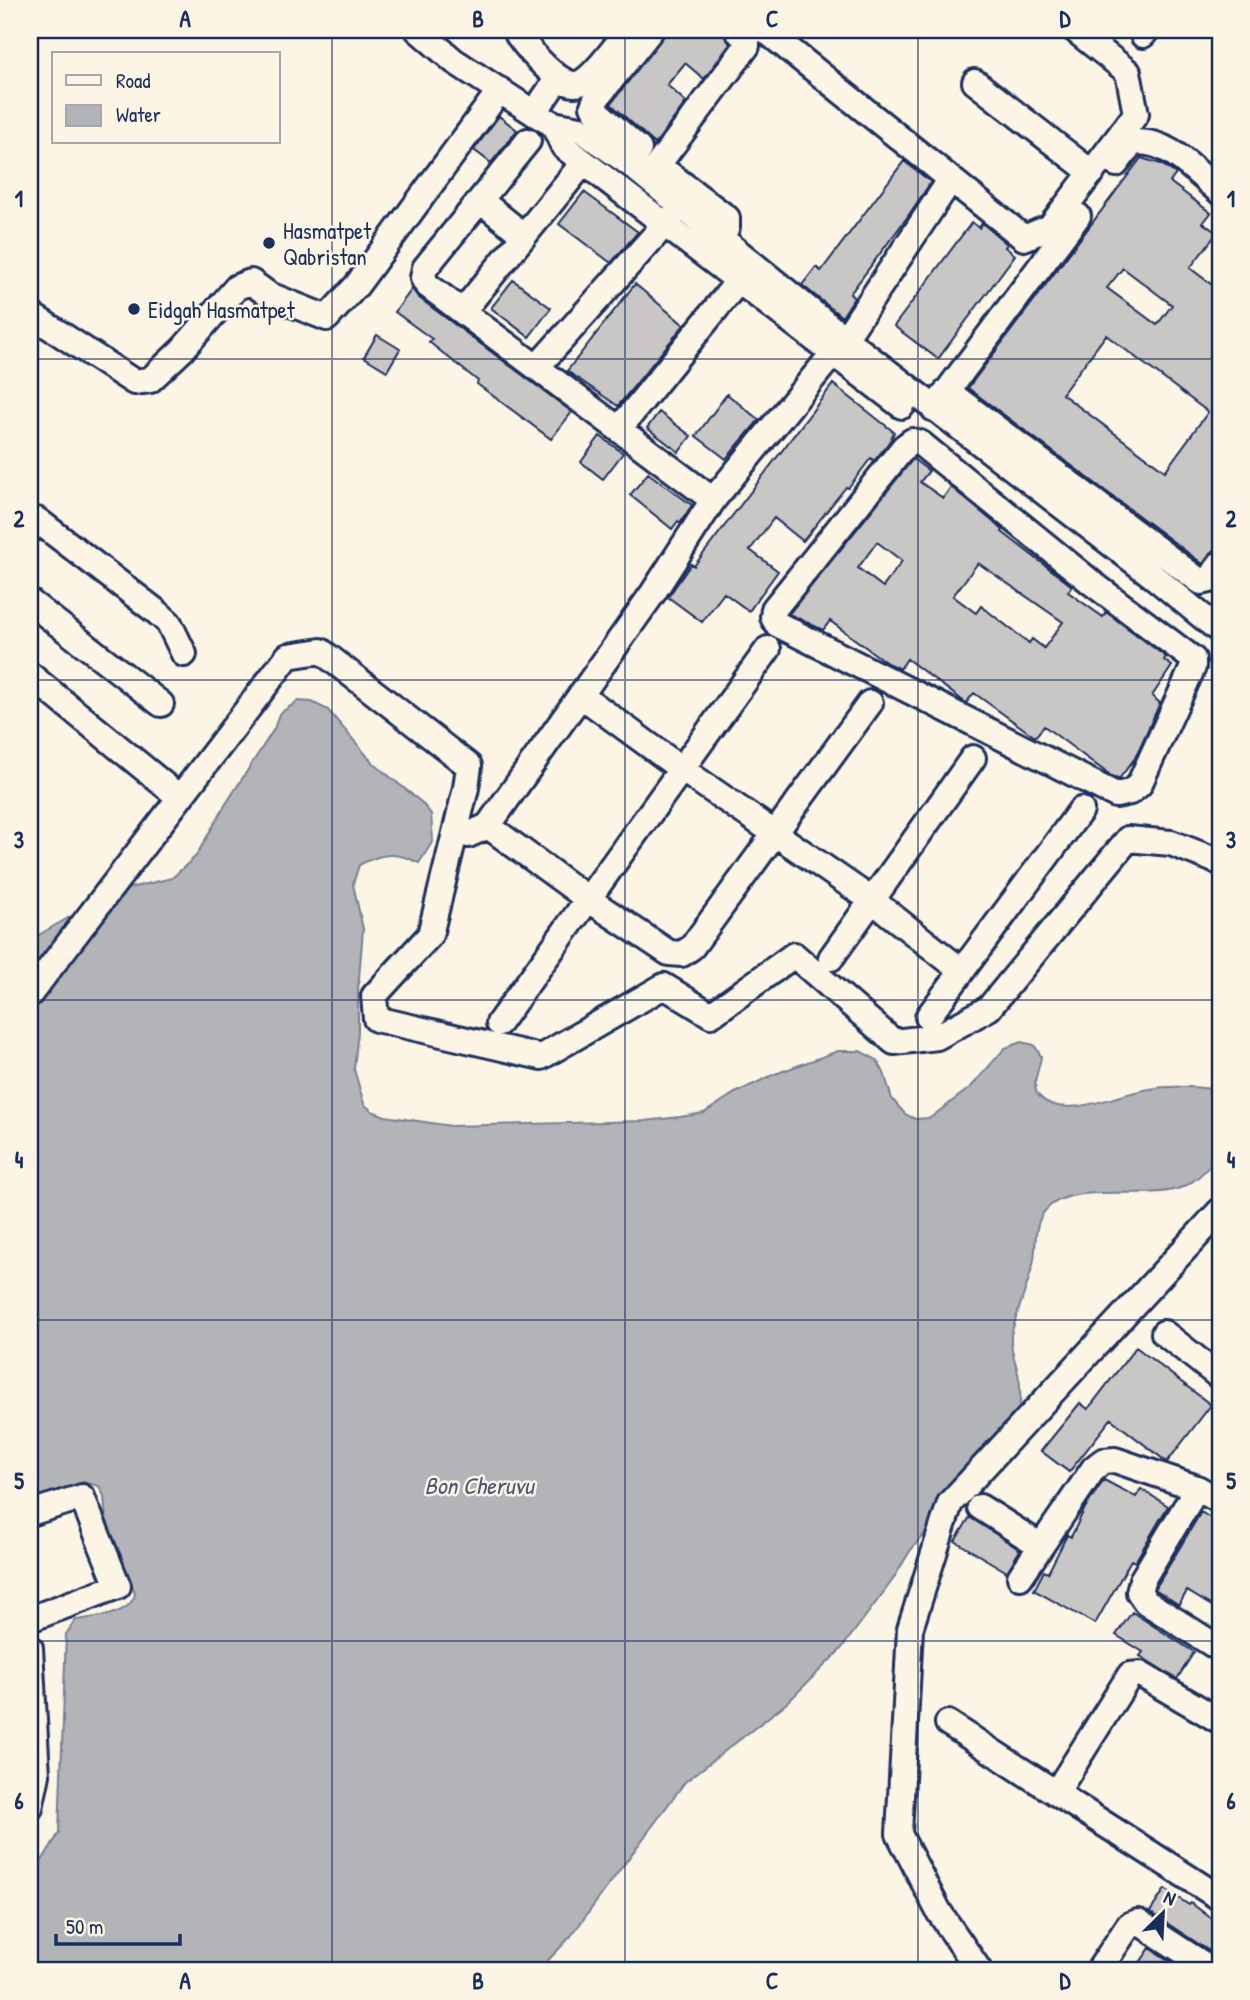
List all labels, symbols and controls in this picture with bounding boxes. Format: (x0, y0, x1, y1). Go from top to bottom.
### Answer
text: A (179, 3, 191, 34)
text: B (472, 3, 484, 34)
text: C (766, 3, 778, 34)
text: D (1060, 3, 1072, 34)
legend (52, 52, 280, 144)
text: Road (116, 66, 150, 95)
text: Water (116, 100, 161, 129)
text: 1 (15, 183, 23, 214)
text: 1 (1227, 183, 1235, 214)
place label: Hasmatpet Qabristan (283, 215, 372, 272)
marker: Hasmatpet Qabristan (261, 235, 277, 251)
place label: Eidgah Hasmatpet (148, 294, 296, 325)
marker: Eidgah Hasmatpet (126, 301, 142, 317)
text: 2 (14, 503, 25, 534)
text: 2 (1226, 503, 1237, 534)
text: 3 (14, 824, 24, 855)
text: 3 (1226, 824, 1236, 855)
text: 4 (15, 1144, 24, 1175)
text: 4 (1227, 1144, 1236, 1175)
text: 5 (14, 1465, 24, 1496)
text: 5 (1226, 1465, 1236, 1496)
water label: Bon Cheruvu (424, 1469, 536, 1501)
text: 6 (14, 1785, 24, 1816)
text: 6 (1226, 1785, 1236, 1816)
north arrow (1128, 1878, 1198, 1948)
text: N (1160, 1884, 1180, 1911)
scale bar (56, 1902, 180, 1946)
text: 50 m (66, 1912, 103, 1941)
text: A (179, 1965, 191, 1996)
text: B (472, 1965, 484, 1996)
text: C (766, 1965, 778, 1996)
text: D (1060, 1965, 1072, 1996)

